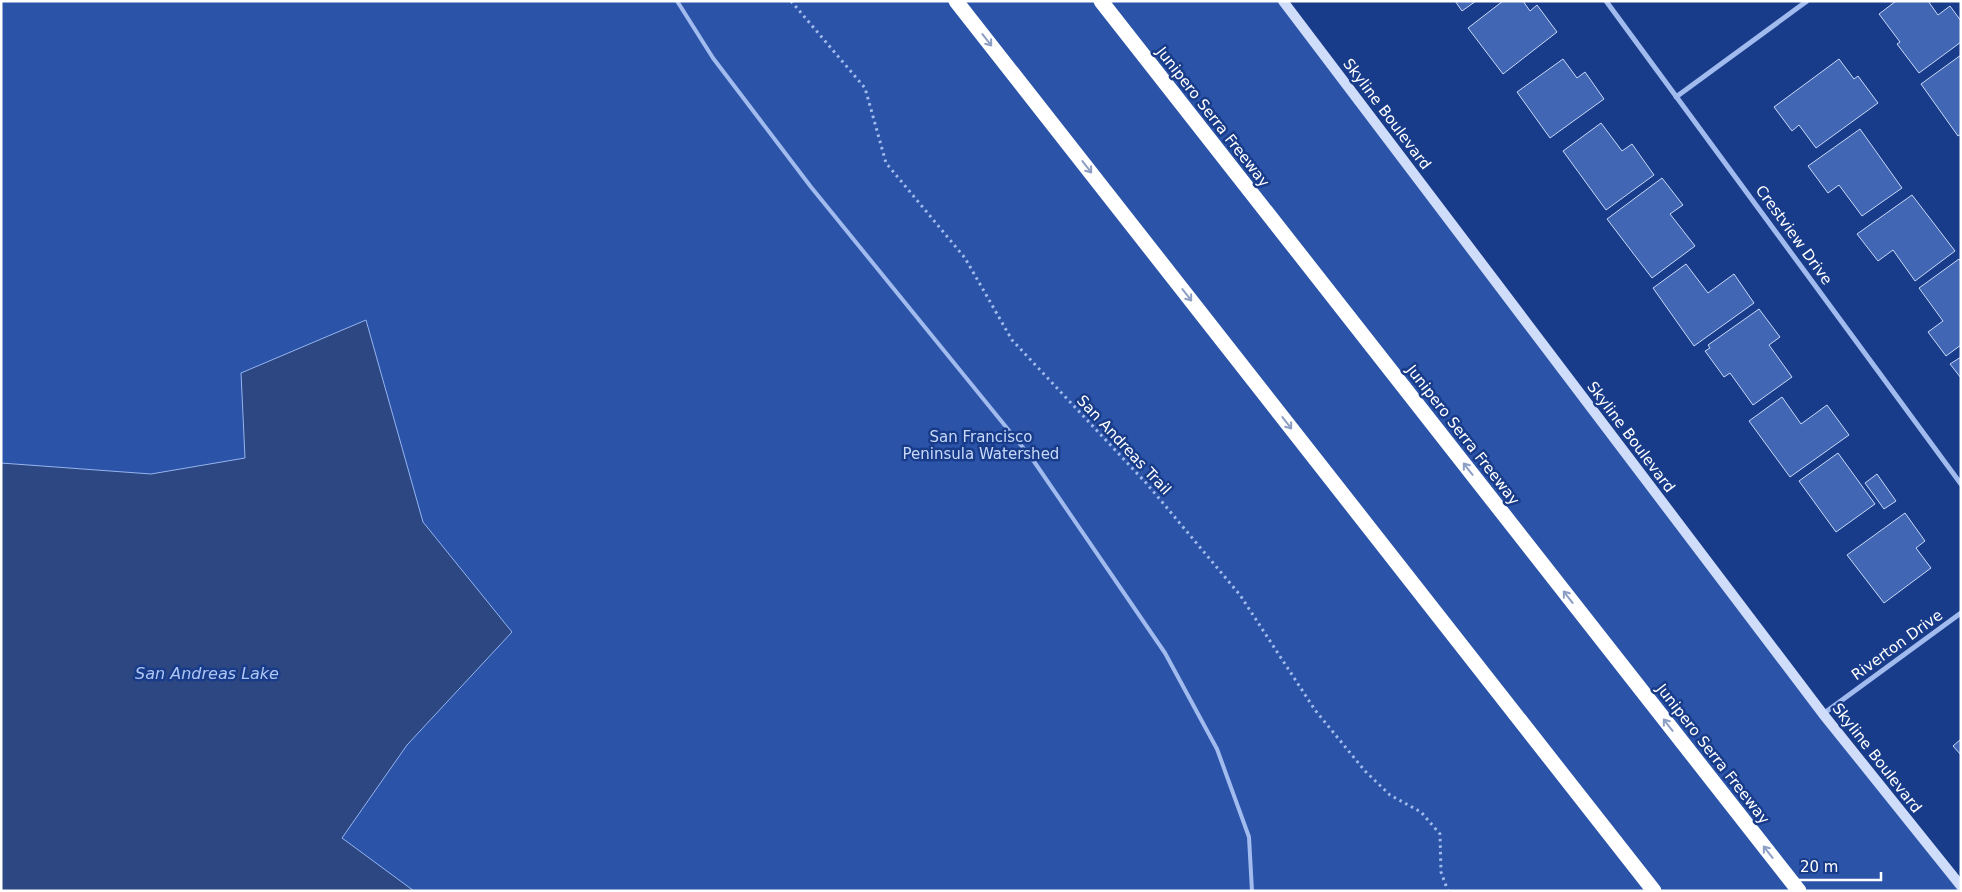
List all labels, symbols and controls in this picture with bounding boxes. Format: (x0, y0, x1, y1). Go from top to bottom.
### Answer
one-way arrow (981, 33, 992, 46)
street label: Junipero Serra Freeway (1152, 42, 1273, 191)
street label: Skyline Boulevard (1339, 55, 1435, 173)
one-way arrow (1081, 161, 1092, 174)
street label: Crestview Drive (1752, 182, 1836, 288)
one-way arrow (1182, 288, 1192, 302)
street label: Junipero Serra Freeway (1402, 360, 1523, 509)
street label: Skyline Boulevard (1583, 378, 1679, 496)
street label: San Andreas Trail (1073, 391, 1175, 499)
one-way arrow (1282, 416, 1293, 429)
park label: San Francisco Peninsula Watershed (903, 428, 1059, 463)
one-way arrow (1462, 463, 1473, 476)
one-way arrow (1562, 591, 1573, 604)
street label: Riverton Drive (1848, 606, 1946, 684)
water label: San Andreas Lake (135, 664, 279, 683)
street label: Junipero Serra Freeway (1652, 679, 1773, 828)
street label: Skyline Boulevard (1829, 700, 1925, 816)
one-way arrow (1663, 718, 1674, 731)
one-way arrow (1763, 846, 1774, 859)
scale bar (1792, 850, 1881, 882)
text: 20 m (1800, 858, 1838, 876)

